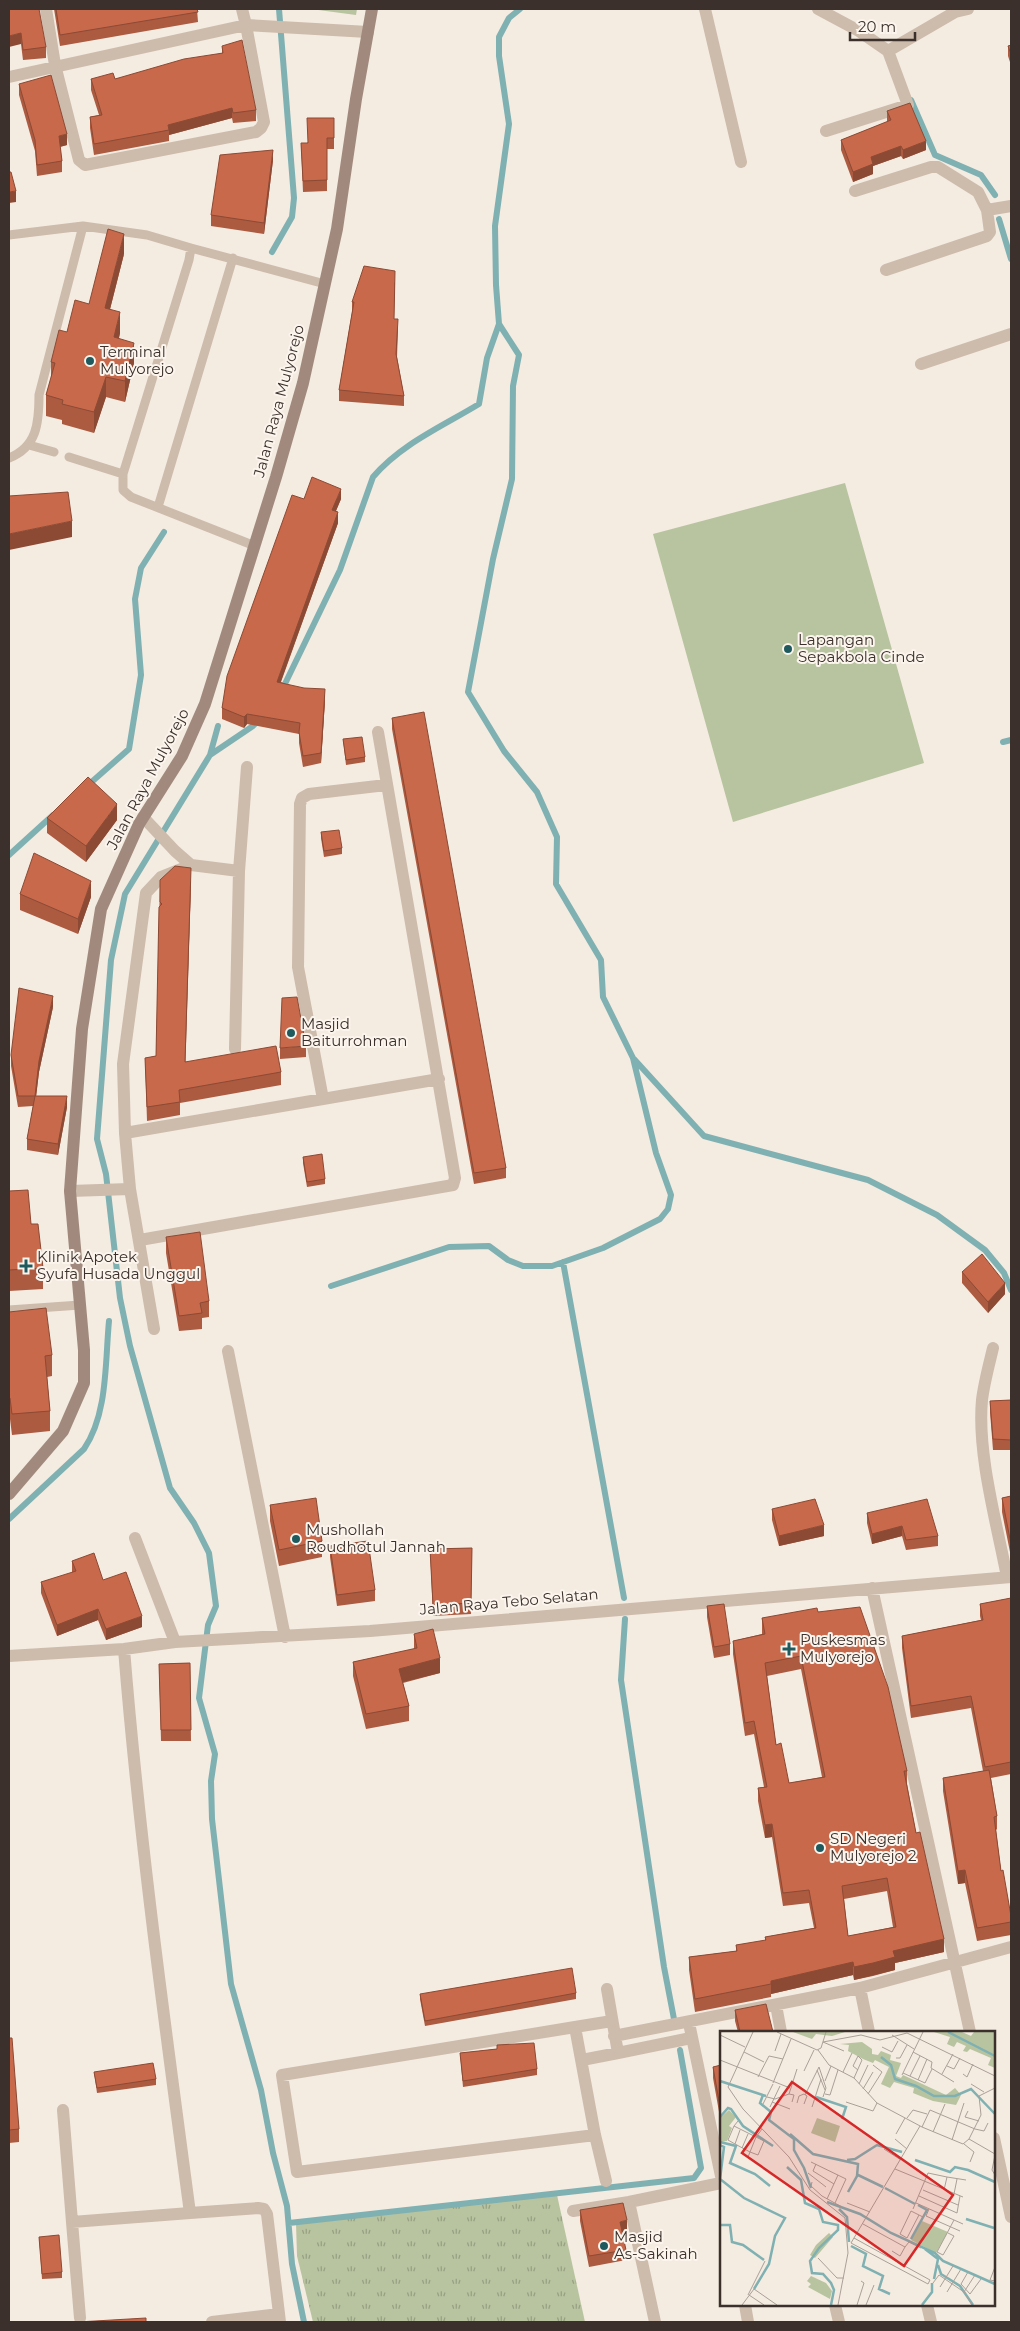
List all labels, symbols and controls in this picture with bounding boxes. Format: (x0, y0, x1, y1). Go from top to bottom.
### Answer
scale bar (850, 10, 915, 42)
text: 20 m (858, 17, 896, 36)
street label: Jalan Raya Mulyorejo (249, 322, 308, 480)
place label: Terminal Mulyorejo (100, 342, 174, 378)
marker: Terminal Mulyorejo (84, 355, 96, 367)
place label: Lapangan Sepakbola Cinde (798, 630, 925, 666)
marker: Lapangan Sepakbola Cinde (782, 643, 794, 655)
street label: Jalan Raya Mulyorejo (102, 705, 193, 854)
place label: Masjid Baiturrohman (301, 1014, 407, 1050)
marker: Masjid Baiturrohman (285, 1027, 297, 1039)
place label: Klinik Apotek Syufa Husada Unggul (37, 1247, 200, 1283)
marker: Klinik Apotek Syufa Husada Unggul (19, 1259, 33, 1273)
place label: Mushollah Roudhotul Jannah (306, 1520, 446, 1556)
marker: Mushollah Roudhotul Jannah (290, 1533, 302, 1545)
street label: Jalan Raya Tebo Selatan (418, 1584, 599, 1619)
place label: Puskesmas Mulyorejo (800, 1630, 885, 1666)
marker: Puskesmas Mulyorejo (782, 1642, 796, 1656)
place label: SD Negeri Mulyorejo 2 (830, 1829, 916, 1865)
marker: SD Negeri Mulyorejo 2 (814, 1842, 826, 1854)
inset map (720, 2031, 995, 2306)
place label: Masjid As-Sakinah (614, 2227, 698, 2263)
marker: Masjid As-Sakinah (598, 2240, 610, 2252)

